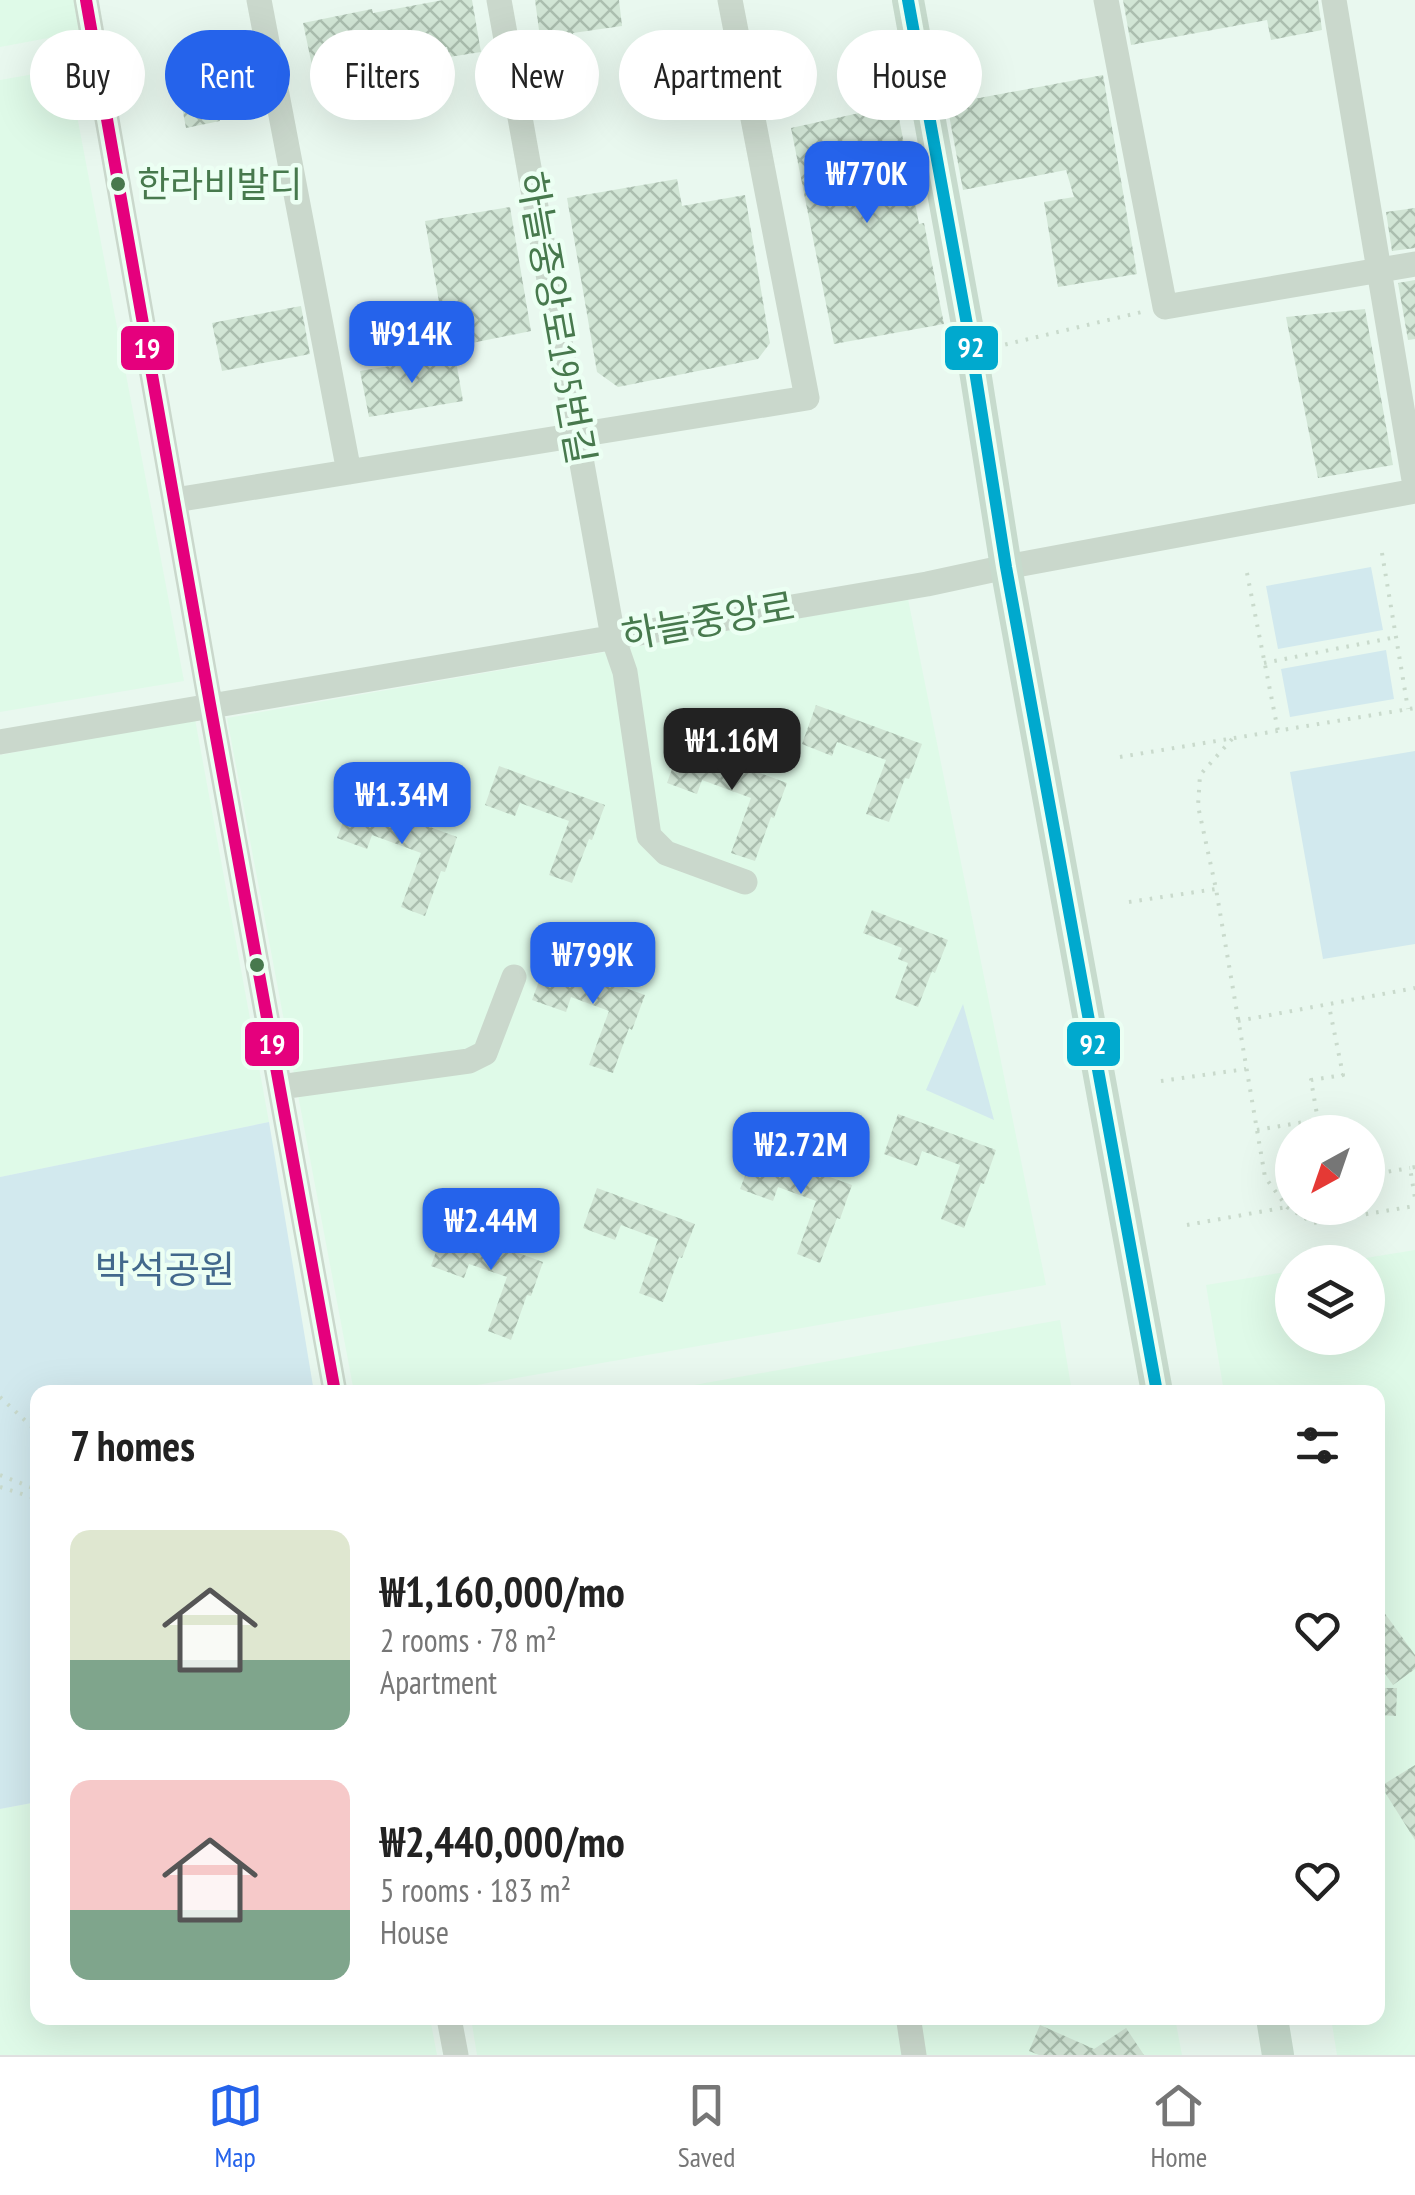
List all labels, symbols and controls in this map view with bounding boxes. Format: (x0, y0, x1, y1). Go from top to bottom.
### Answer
chip: Buy (30, 30, 145, 120)
chip: Rent (165, 30, 290, 120)
chip: Filters (310, 30, 455, 120)
chip: New (475, 30, 599, 120)
chip: Apartment (619, 30, 817, 120)
chip: House (837, 30, 982, 120)
pin: ₩770K (797, 141, 937, 226)
text: ₩770K (826, 152, 908, 194)
place label: 한라비발디 (137, 160, 303, 207)
street label: 하늘중앙로195번길 (508, 168, 607, 468)
marker: 한라비발디 (108, 174, 128, 194)
pin: ₩914K (342, 301, 482, 386)
text: ₩914K (371, 312, 453, 354)
line badge: 19 (119, 324, 176, 372)
line badge: 92 (943, 324, 1000, 372)
text: 92 (958, 328, 984, 365)
text: 19 (134, 329, 160, 366)
street label: 하늘중앙로 (617, 580, 798, 659)
pin: ₩1.16M (651, 708, 813, 793)
text: ₩1.16M (686, 719, 778, 761)
pin: ₩1.34M (321, 762, 483, 847)
text: ₩1.34M (356, 773, 448, 815)
pin: ₩799K (523, 922, 663, 1007)
text: ₩799K (552, 933, 634, 975)
unlabelled marker (247, 955, 267, 975)
line badge: 19 (243, 1020, 301, 1068)
line badge: 92 (1065, 1020, 1122, 1068)
text: 19 (259, 1025, 285, 1062)
text: 92 (1080, 1025, 1106, 1062)
pin: ₩2.72M (720, 1112, 882, 1197)
north arrow (1275, 1115, 1385, 1225)
map controls (1275, 1115, 1385, 1355)
text: ₩2.72M (755, 1123, 847, 1165)
pin: ₩2.44M (410, 1188, 572, 1273)
text: ₩2.44M (445, 1199, 537, 1241)
park label: 박석공원 (95, 1244, 235, 1293)
button: layers (1275, 1245, 1385, 1355)
text: 7 homes (70, 1418, 195, 1473)
icon: filters (1290, 1418, 1345, 1473)
text: ₩1,160,000/mo (380, 1564, 625, 1619)
icon: home (150, 1570, 270, 1690)
icon: heart (1290, 1603, 1345, 1658)
text: 2 rooms · 78 m² (380, 1619, 557, 1661)
text: Apartment (380, 1661, 497, 1703)
text: ₩2,440,000/mo (380, 1814, 625, 1869)
icon: home (150, 1820, 270, 1940)
icon: heart (1290, 1853, 1345, 1908)
text: 5 rooms · 183 m² (380, 1869, 571, 1911)
text: House (380, 1911, 449, 1953)
tab: Map (208, 2078, 263, 2175)
tab: Saved (678, 2078, 735, 2175)
tab: Home (1151, 2078, 1207, 2175)

